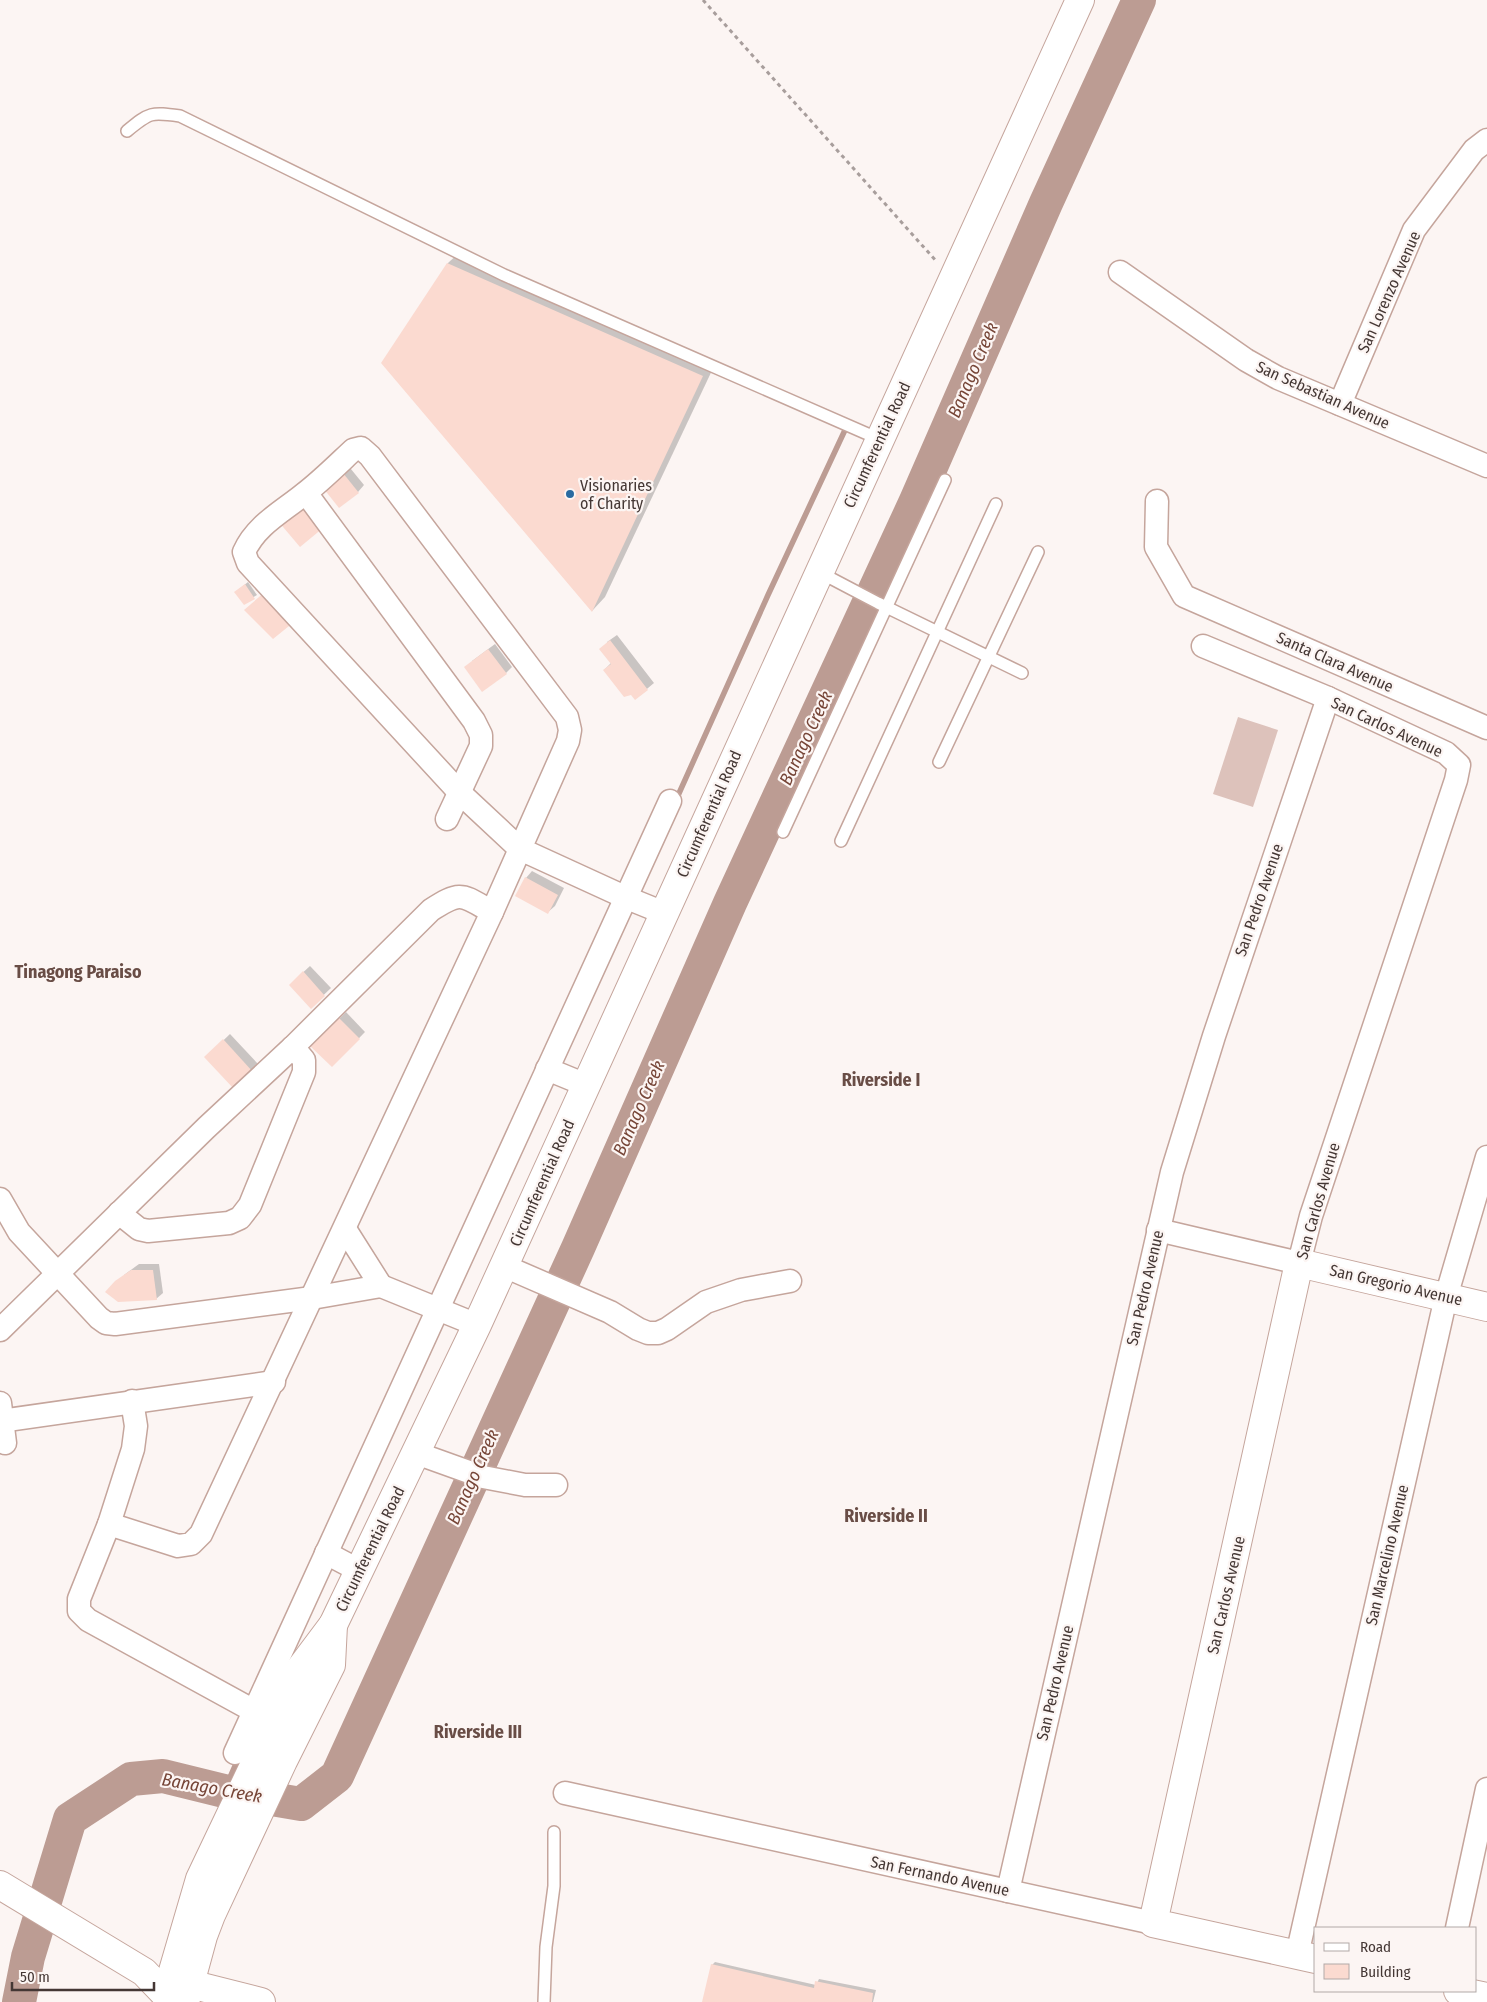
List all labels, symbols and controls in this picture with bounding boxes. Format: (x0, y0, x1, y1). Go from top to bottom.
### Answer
street label: San Lorenzo Avenue (1354, 228, 1424, 356)
water label: Banago Creek (943, 319, 1003, 421)
street label: San Sebastian Avenue (1253, 357, 1393, 433)
street label: Circumferential Road (839, 379, 915, 511)
place label: Visionaries of Charity (580, 476, 652, 513)
marker: Visionaries of Charity (564, 488, 576, 500)
street label: Santa Clara Avenue (1274, 628, 1396, 696)
water label: Banago Creek (775, 687, 837, 789)
street label: San Carlos Avenue (1328, 693, 1446, 761)
street label: Circumferential Road (672, 748, 746, 880)
street label: San Pedro Avenue (1231, 841, 1287, 959)
district label: Tinagong Paraiso (14, 961, 142, 983)
water label: Banago Creek (608, 1057, 670, 1159)
district label: Riverside I (842, 1069, 920, 1091)
street label: Circumferential Road (505, 1117, 579, 1249)
street label: San Carlos Avenue (1292, 1140, 1344, 1262)
street label: San Pedro Avenue (1123, 1228, 1168, 1347)
street label: San Gregorio Avenue (1328, 1260, 1464, 1310)
water label: Banago Creek (442, 1426, 504, 1528)
street label: Circumferential Road (331, 1483, 409, 1615)
street label: San Marcelino Avenue (1362, 1483, 1412, 1627)
district label: Riverside II (844, 1505, 928, 1527)
street label: San Carlos Avenue (1203, 1534, 1249, 1656)
street label: San Pedro Avenue (1033, 1623, 1078, 1742)
district label: Riverside III (434, 1721, 522, 1743)
water label: Banago Creek (160, 1768, 264, 1808)
street label: San Fernando Avenue (869, 1852, 1011, 1900)
legend (1314, 1927, 1477, 1992)
text: Road (1360, 1938, 1391, 1956)
scale bar (12, 1960, 155, 1992)
text: Building (1360, 1963, 1411, 1981)
text: 50 m (20, 1968, 50, 1986)

